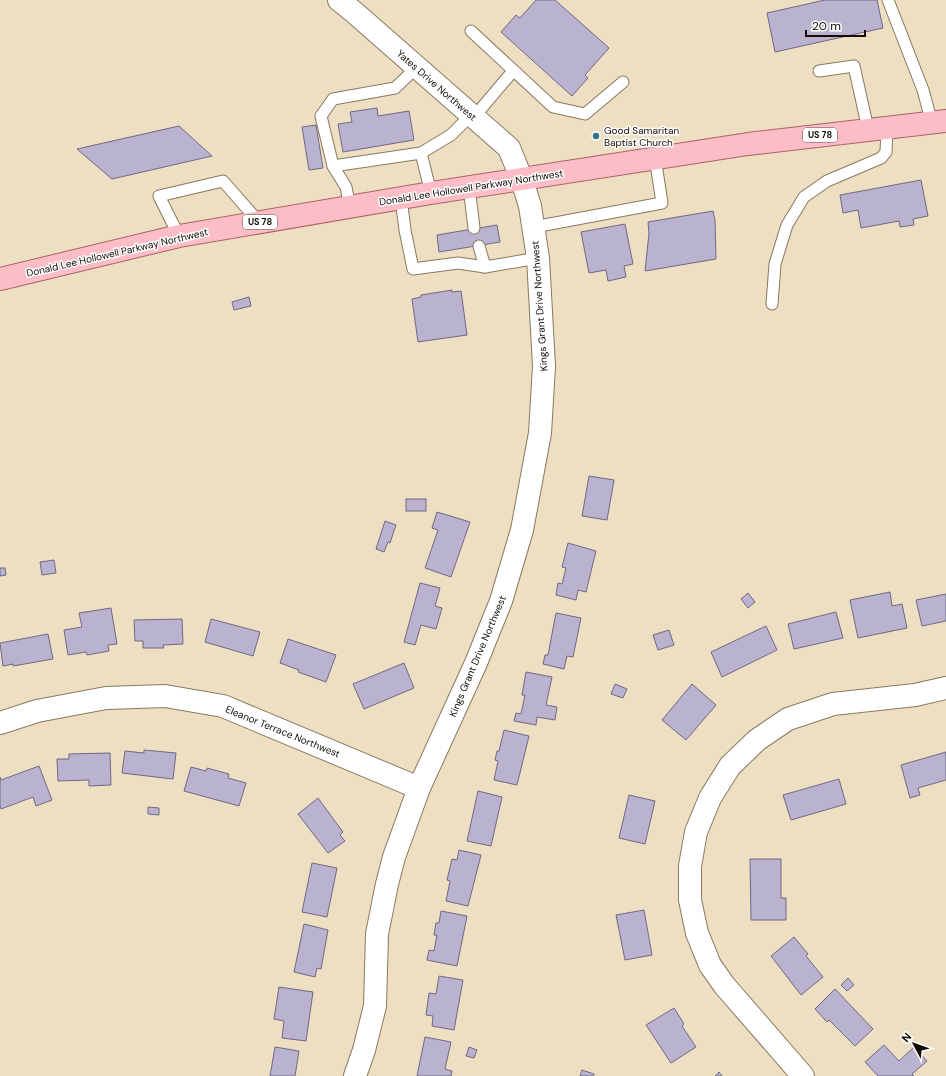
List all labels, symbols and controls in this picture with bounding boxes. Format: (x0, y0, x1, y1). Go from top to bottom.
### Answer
scale bar (806, 12, 865, 38)
text: 20 m (812, 18, 841, 34)
street label: Yates Drive Northwest (394, 47, 479, 124)
place label: Good Samaritan Baptist Church (604, 124, 679, 149)
road number: US 78 (803, 128, 837, 142)
marker: Good Samaritan Baptist Church (591, 131, 601, 141)
street label: Donald Lee Hollowell Parkway Northwest (378, 166, 564, 208)
road number: US 78 (243, 215, 277, 229)
street label: Donald Lee Hollowell Parkway Northwest (25, 225, 209, 280)
street label: Kings Grant Drive Northwest (528, 240, 551, 372)
street label: Kings Grant Drive Northwest (446, 593, 509, 719)
street label: Eleanor Terrace Northwest (224, 703, 342, 760)
north arrow (894, 1024, 934, 1064)
text: N (899, 1030, 914, 1045)

